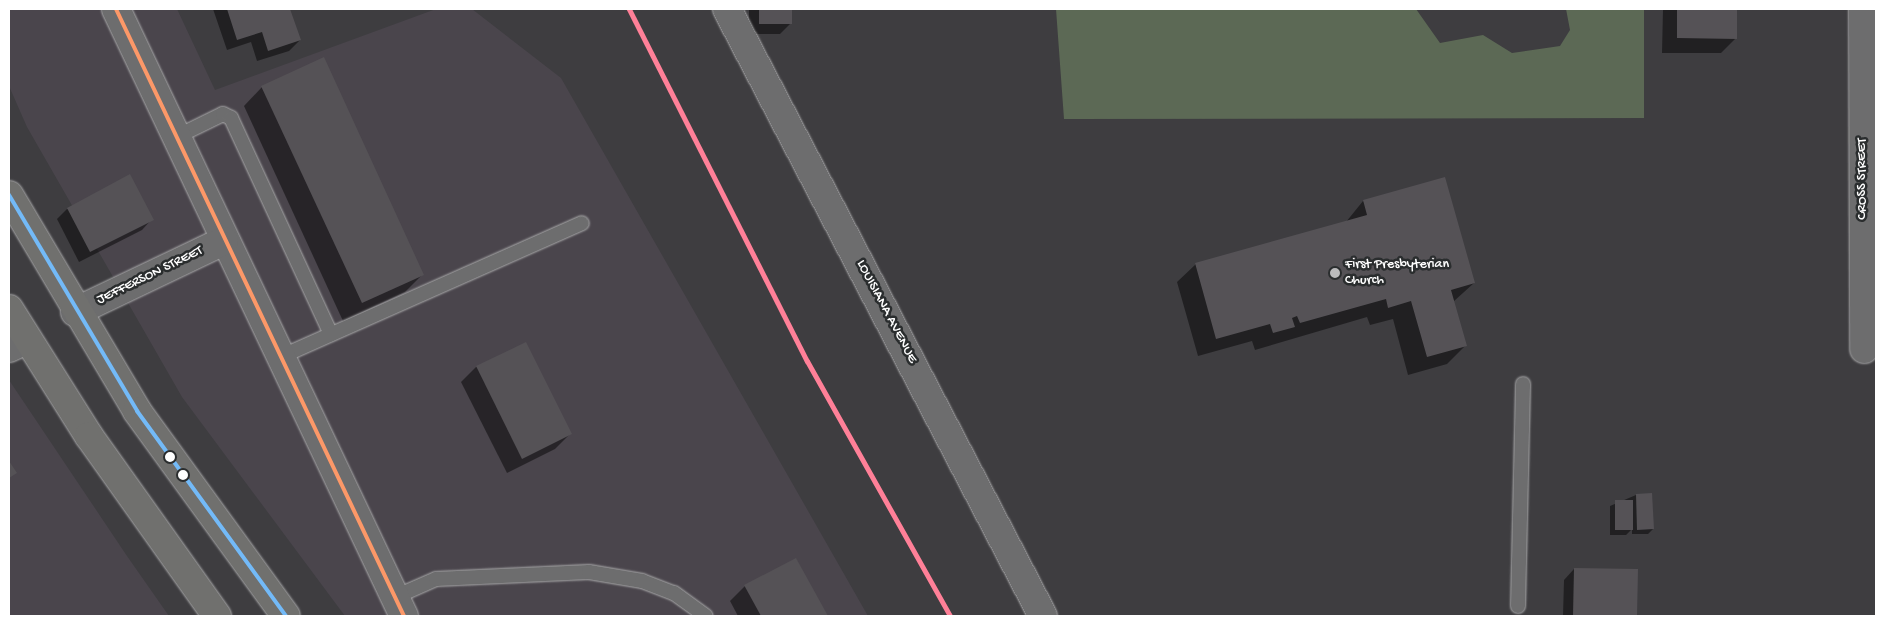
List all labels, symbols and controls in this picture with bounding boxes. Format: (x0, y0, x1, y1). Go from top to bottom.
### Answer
street label: CROSS STREET (1855, 138, 1871, 220)
street label: JEFFERSON STREET (94, 243, 206, 309)
street label: LOUISIANA AVENUE (852, 257, 920, 367)
place label: First Presbyterian Church (1345, 257, 1449, 290)
marker: First Presbyterian Church (1329, 267, 1341, 279)
unlabelled marker (165, 452, 175, 462)
unlabelled marker (178, 470, 188, 480)

